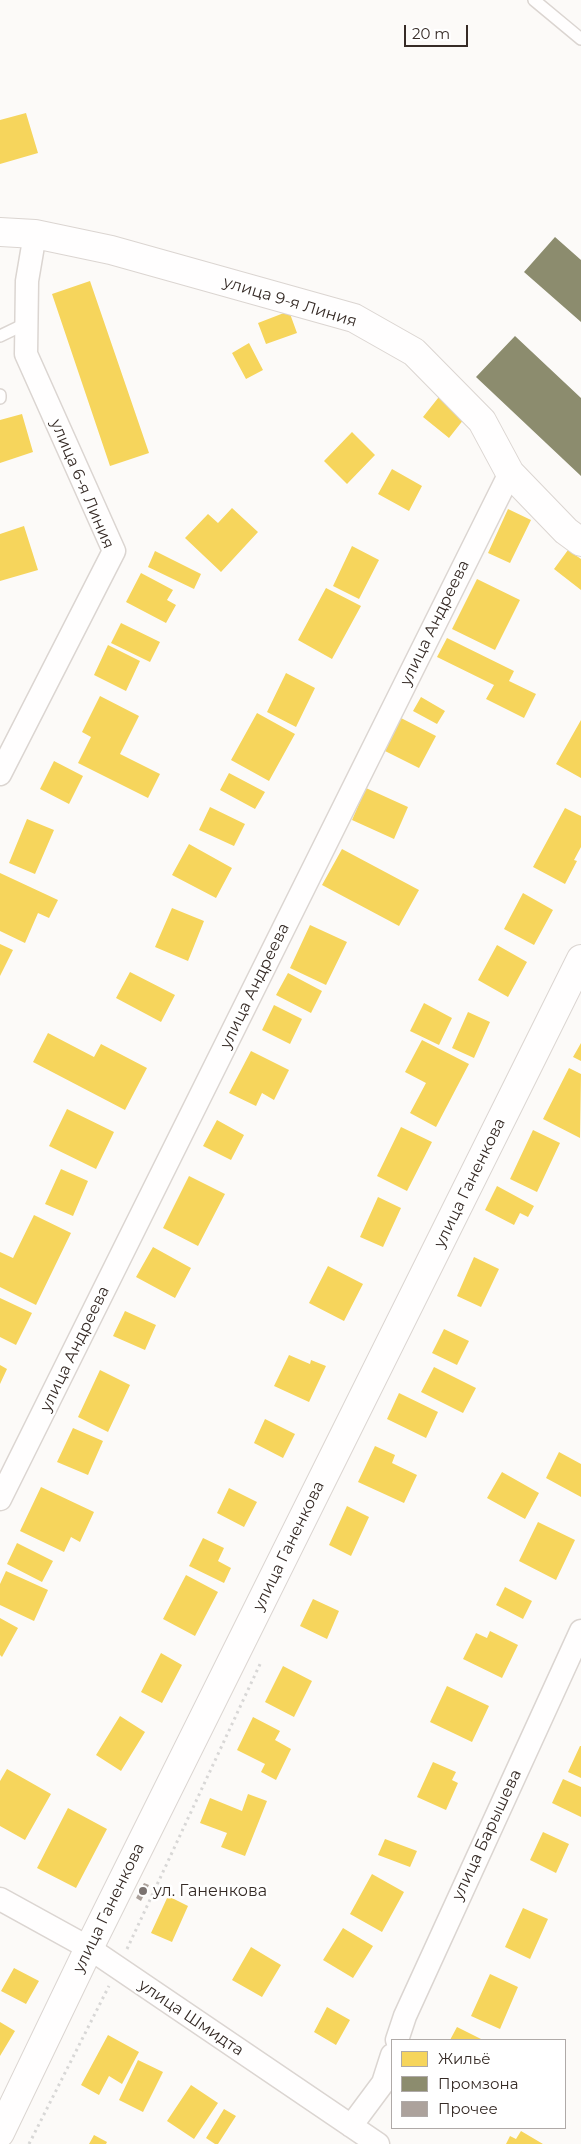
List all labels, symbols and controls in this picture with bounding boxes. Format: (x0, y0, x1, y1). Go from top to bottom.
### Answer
scale bar (406, 15, 470, 47)
text: 20 m (412, 24, 450, 43)
street label: улица 9-я Линия (221, 273, 359, 331)
street label: улица 6-я Линия (46, 416, 118, 552)
street label: улица Андреева (396, 557, 474, 689)
street label: улица Андреева (216, 920, 294, 1052)
street label: улица Ганенкова (430, 1115, 510, 1251)
street label: улица Андреева (36, 1283, 114, 1415)
street label: улица Ганенкова (249, 1478, 329, 1614)
street label: улица Барышева (448, 1766, 526, 1904)
street label: улица Ганенкова (69, 1840, 149, 1976)
place label: ул. Ганенкова (153, 1881, 267, 1901)
marker: ул. Ганенкова (137, 1885, 149, 1897)
street label: улица Шмидта (135, 1976, 247, 2060)
legend (391, 2039, 566, 2129)
text: Жильё (438, 2049, 491, 2068)
text: Промзона (438, 2074, 518, 2093)
text: Прочее (438, 2099, 498, 2118)

